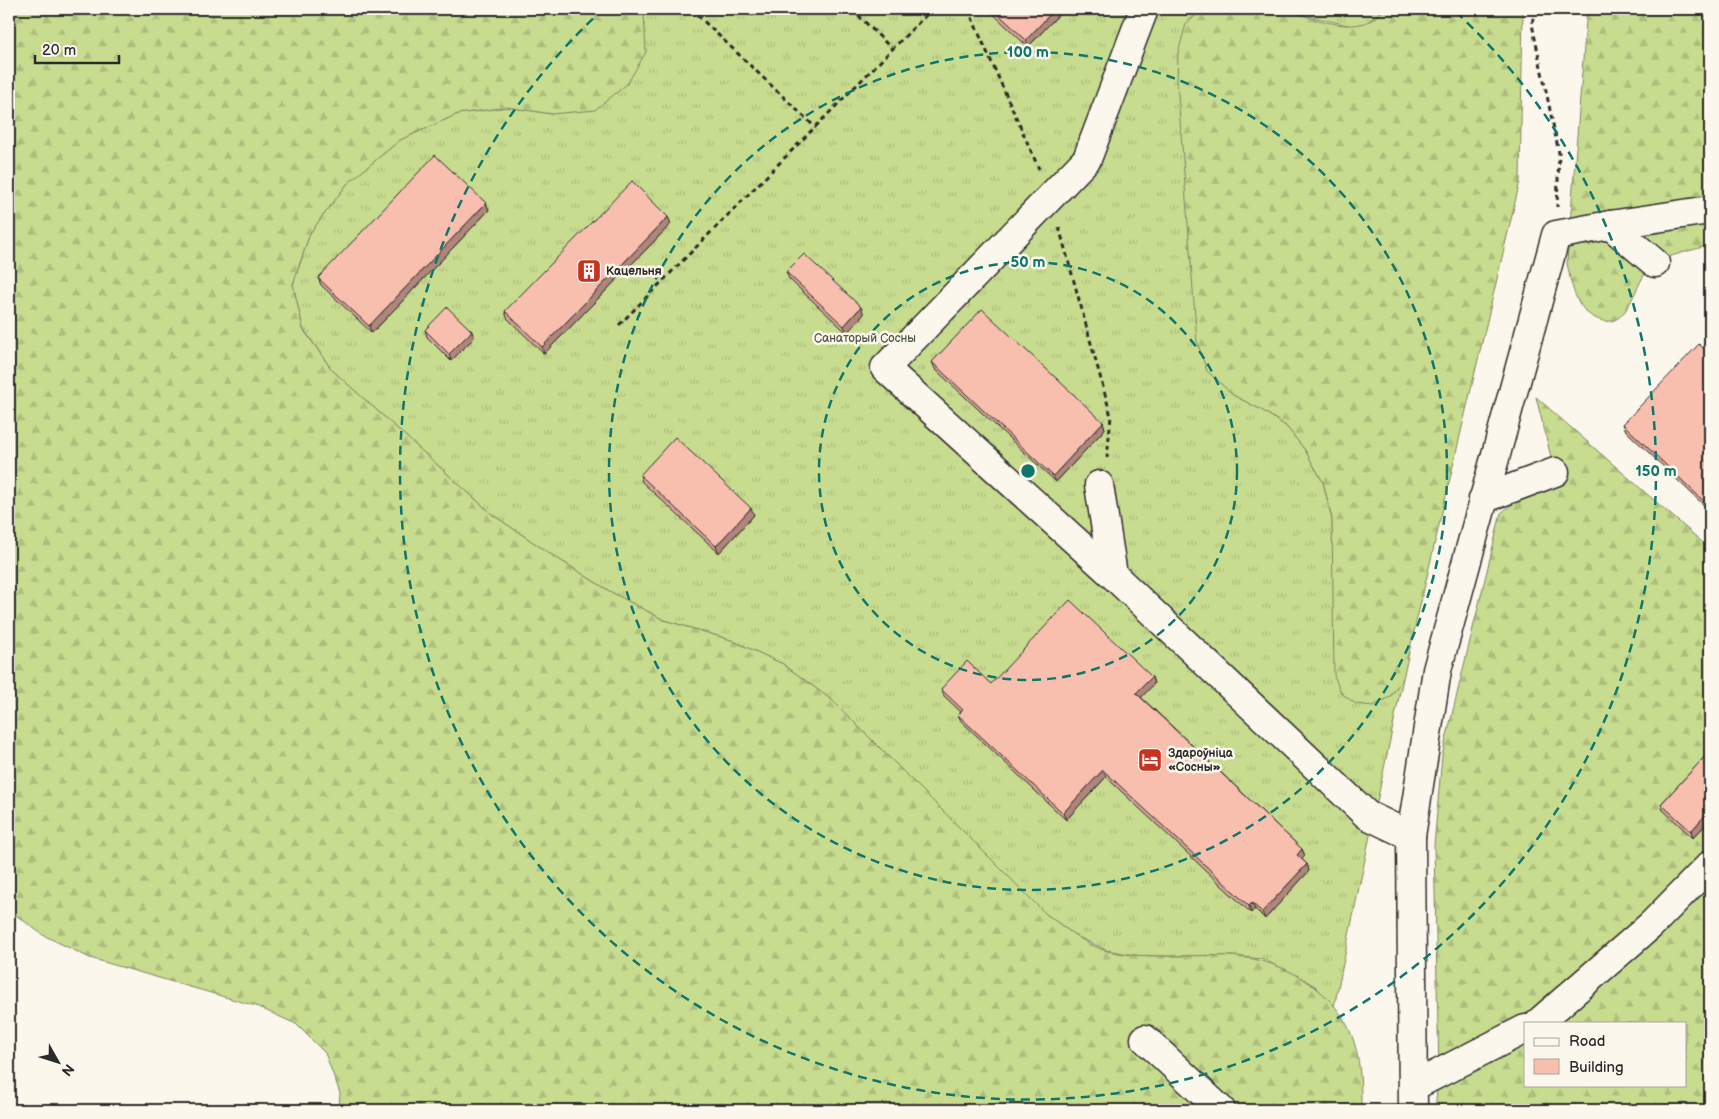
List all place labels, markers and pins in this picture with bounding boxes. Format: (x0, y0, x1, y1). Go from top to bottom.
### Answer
building icon: Кацельня (576, 258, 602, 284)
place label: Кацельня (606, 264, 662, 279)
centre of rings (1019, 462, 1037, 480)
place label: Здароўніца «Сосны» (1168, 746, 1234, 775)
hotel icon: Здароўніца «Сосны» (1137, 747, 1163, 773)

